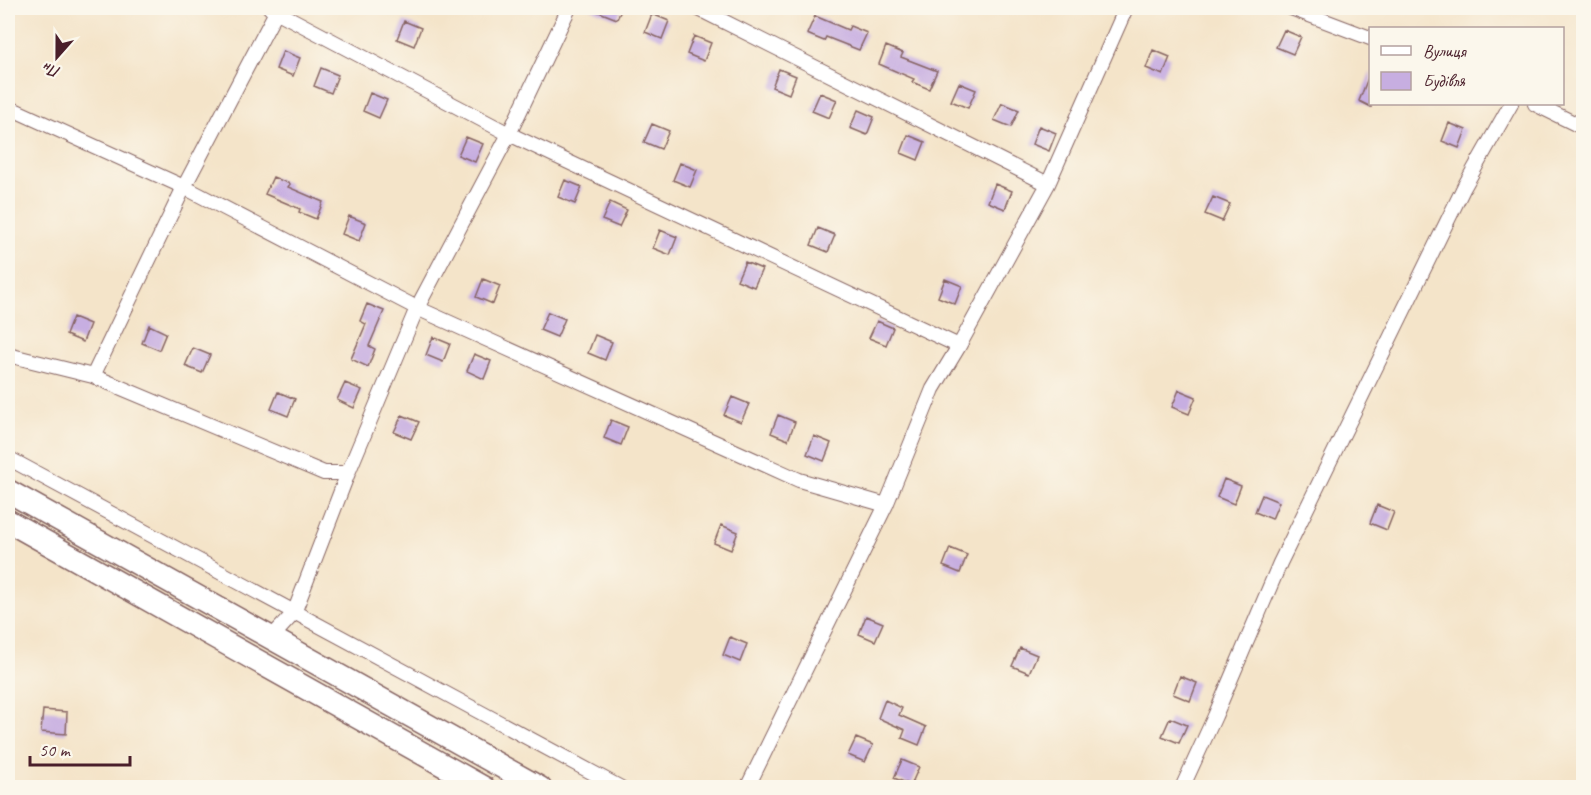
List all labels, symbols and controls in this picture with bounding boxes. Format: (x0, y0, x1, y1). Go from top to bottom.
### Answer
north arrow (27, 27, 87, 87)
legend (1369, 27, 1564, 105)
text: Вулиця (1423, 40, 1467, 62)
text: Пн (40, 57, 63, 82)
text: Будівля (1423, 70, 1466, 92)
scale bar (30, 729, 130, 767)
text: 50 m (39, 739, 72, 761)

